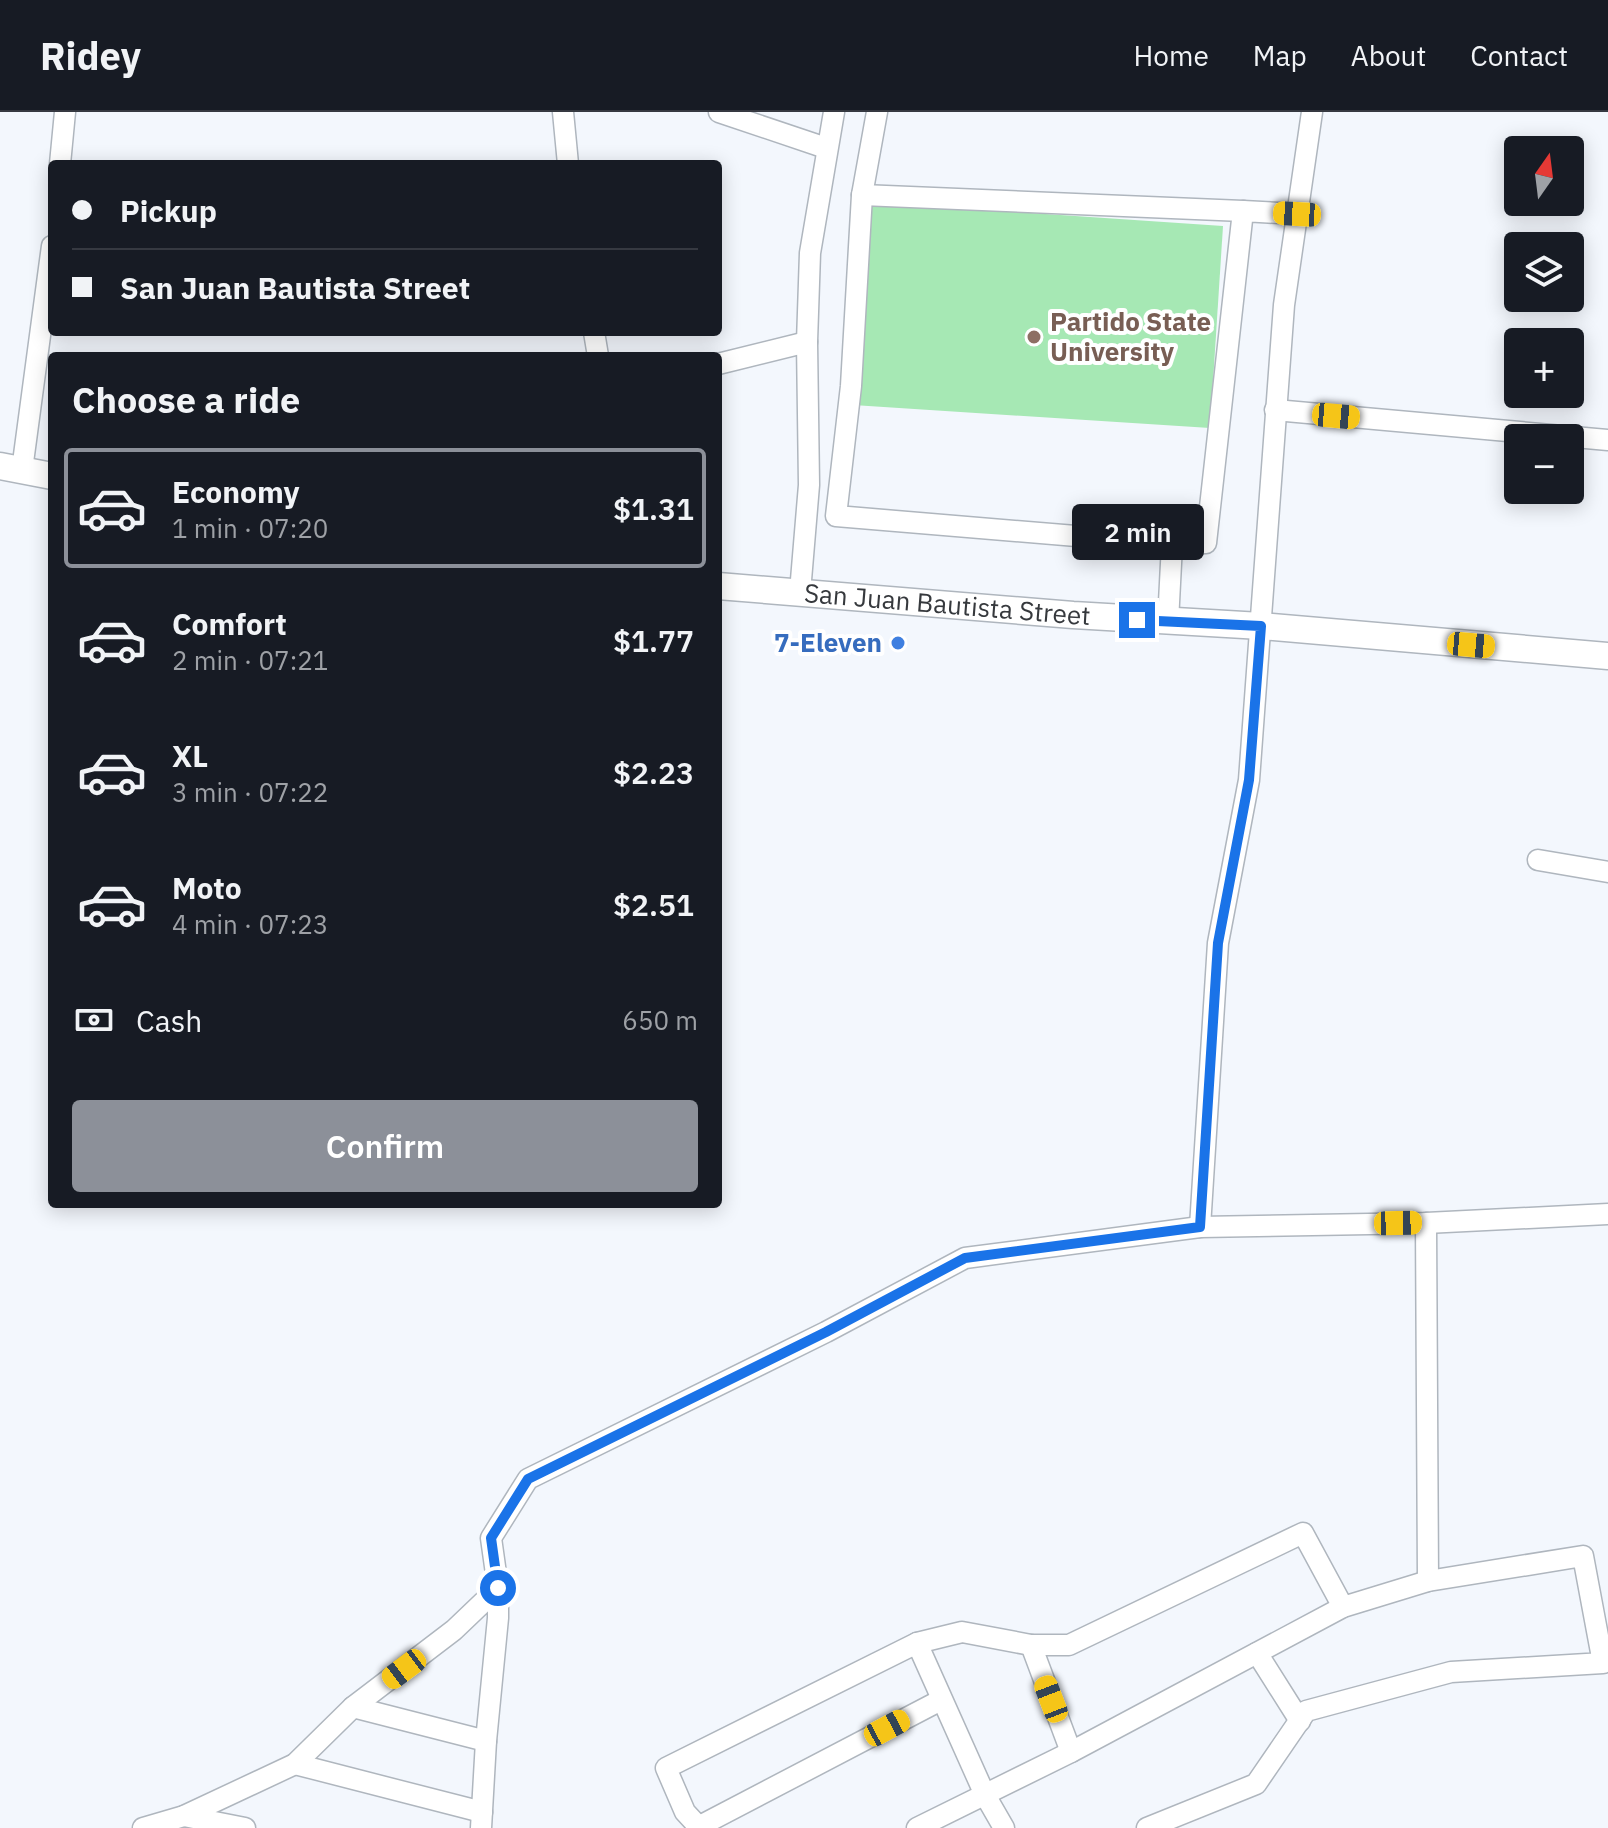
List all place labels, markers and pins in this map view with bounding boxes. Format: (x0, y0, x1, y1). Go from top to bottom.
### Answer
place label: Partido State University (1050, 304, 1211, 368)
marker: Partido State University (1025, 328, 1043, 346)
place label: 7-Eleven (774, 625, 882, 659)
marker: 7-Eleven (889, 634, 907, 652)

